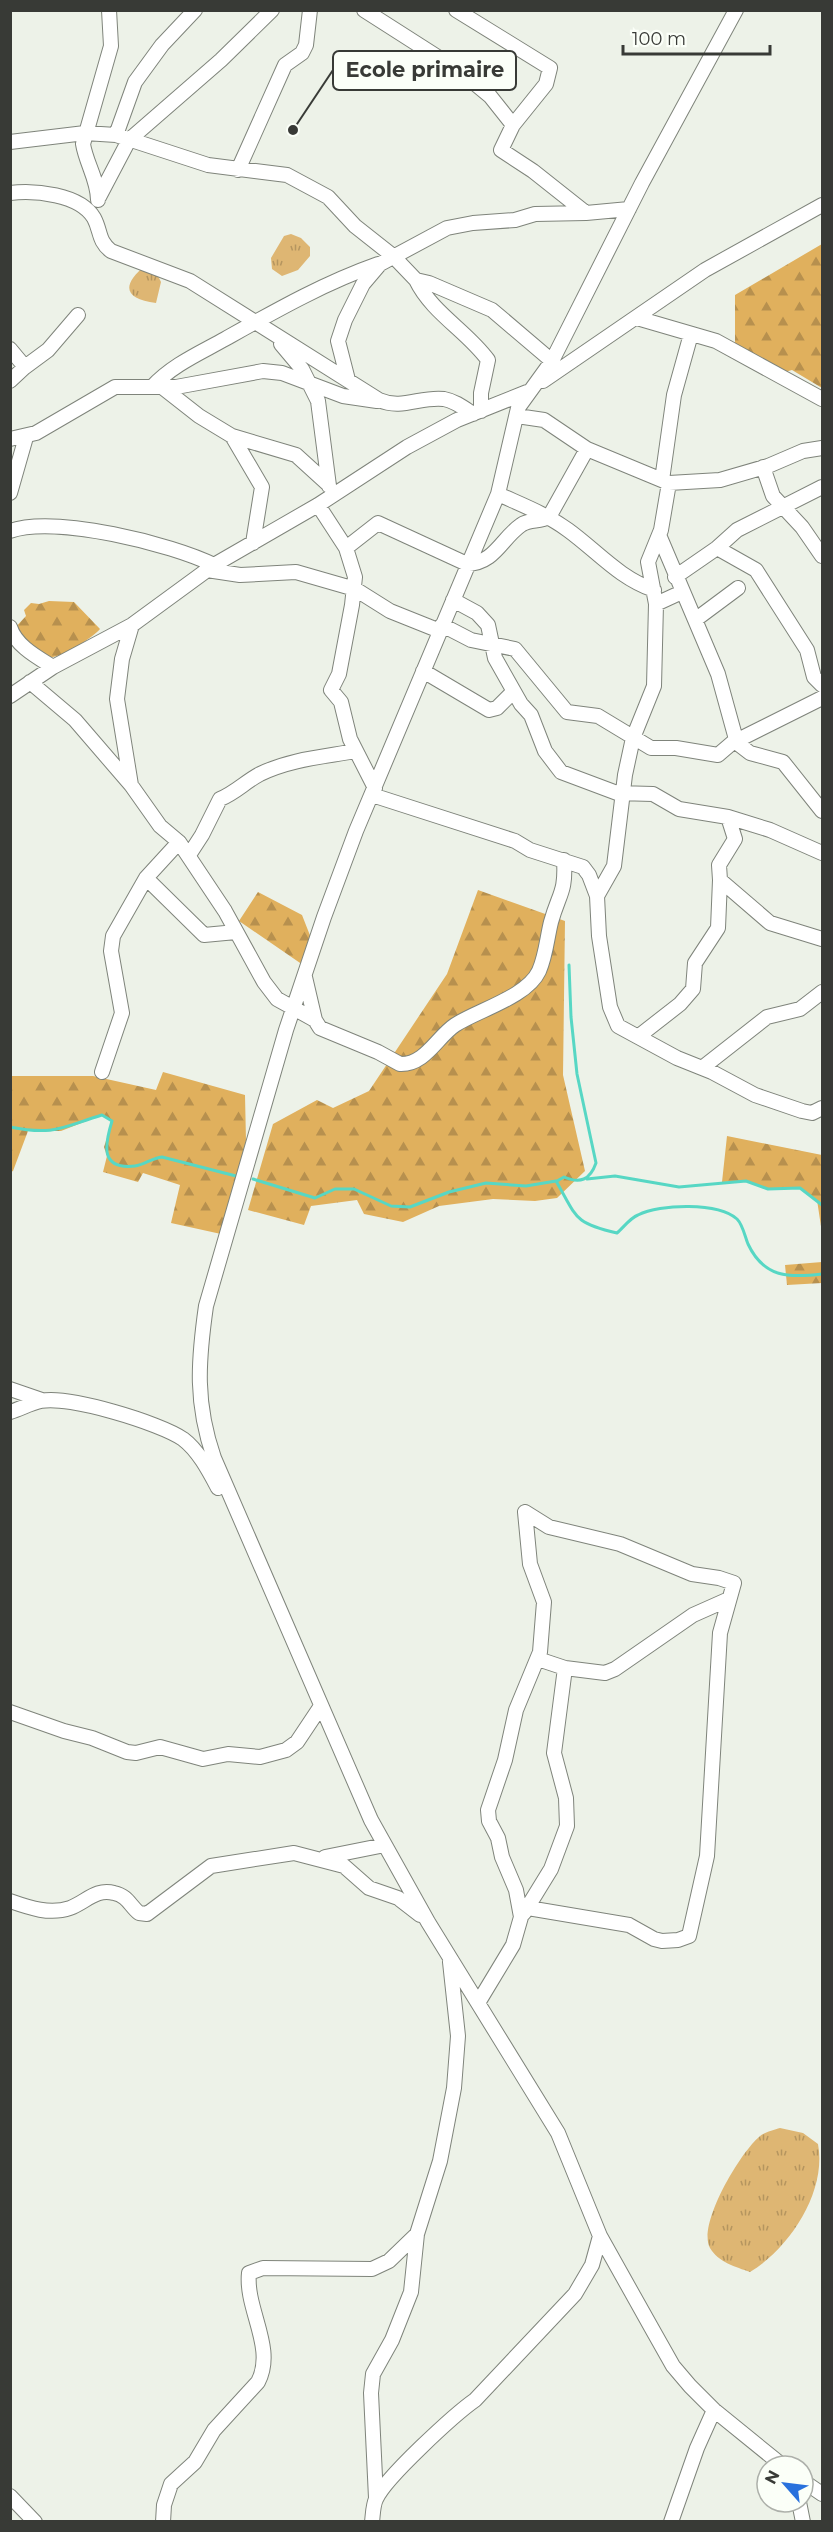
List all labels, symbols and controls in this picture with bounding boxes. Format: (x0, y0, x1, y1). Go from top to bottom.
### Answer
scale bar (623, 18, 770, 56)
text: 100 m (632, 28, 686, 50)
callout: Ecole primaire (333, 51, 516, 90)
text: Ecole primaire (346, 57, 504, 82)
north arrow (755, 2454, 815, 2514)
text: N (761, 2467, 784, 2487)

